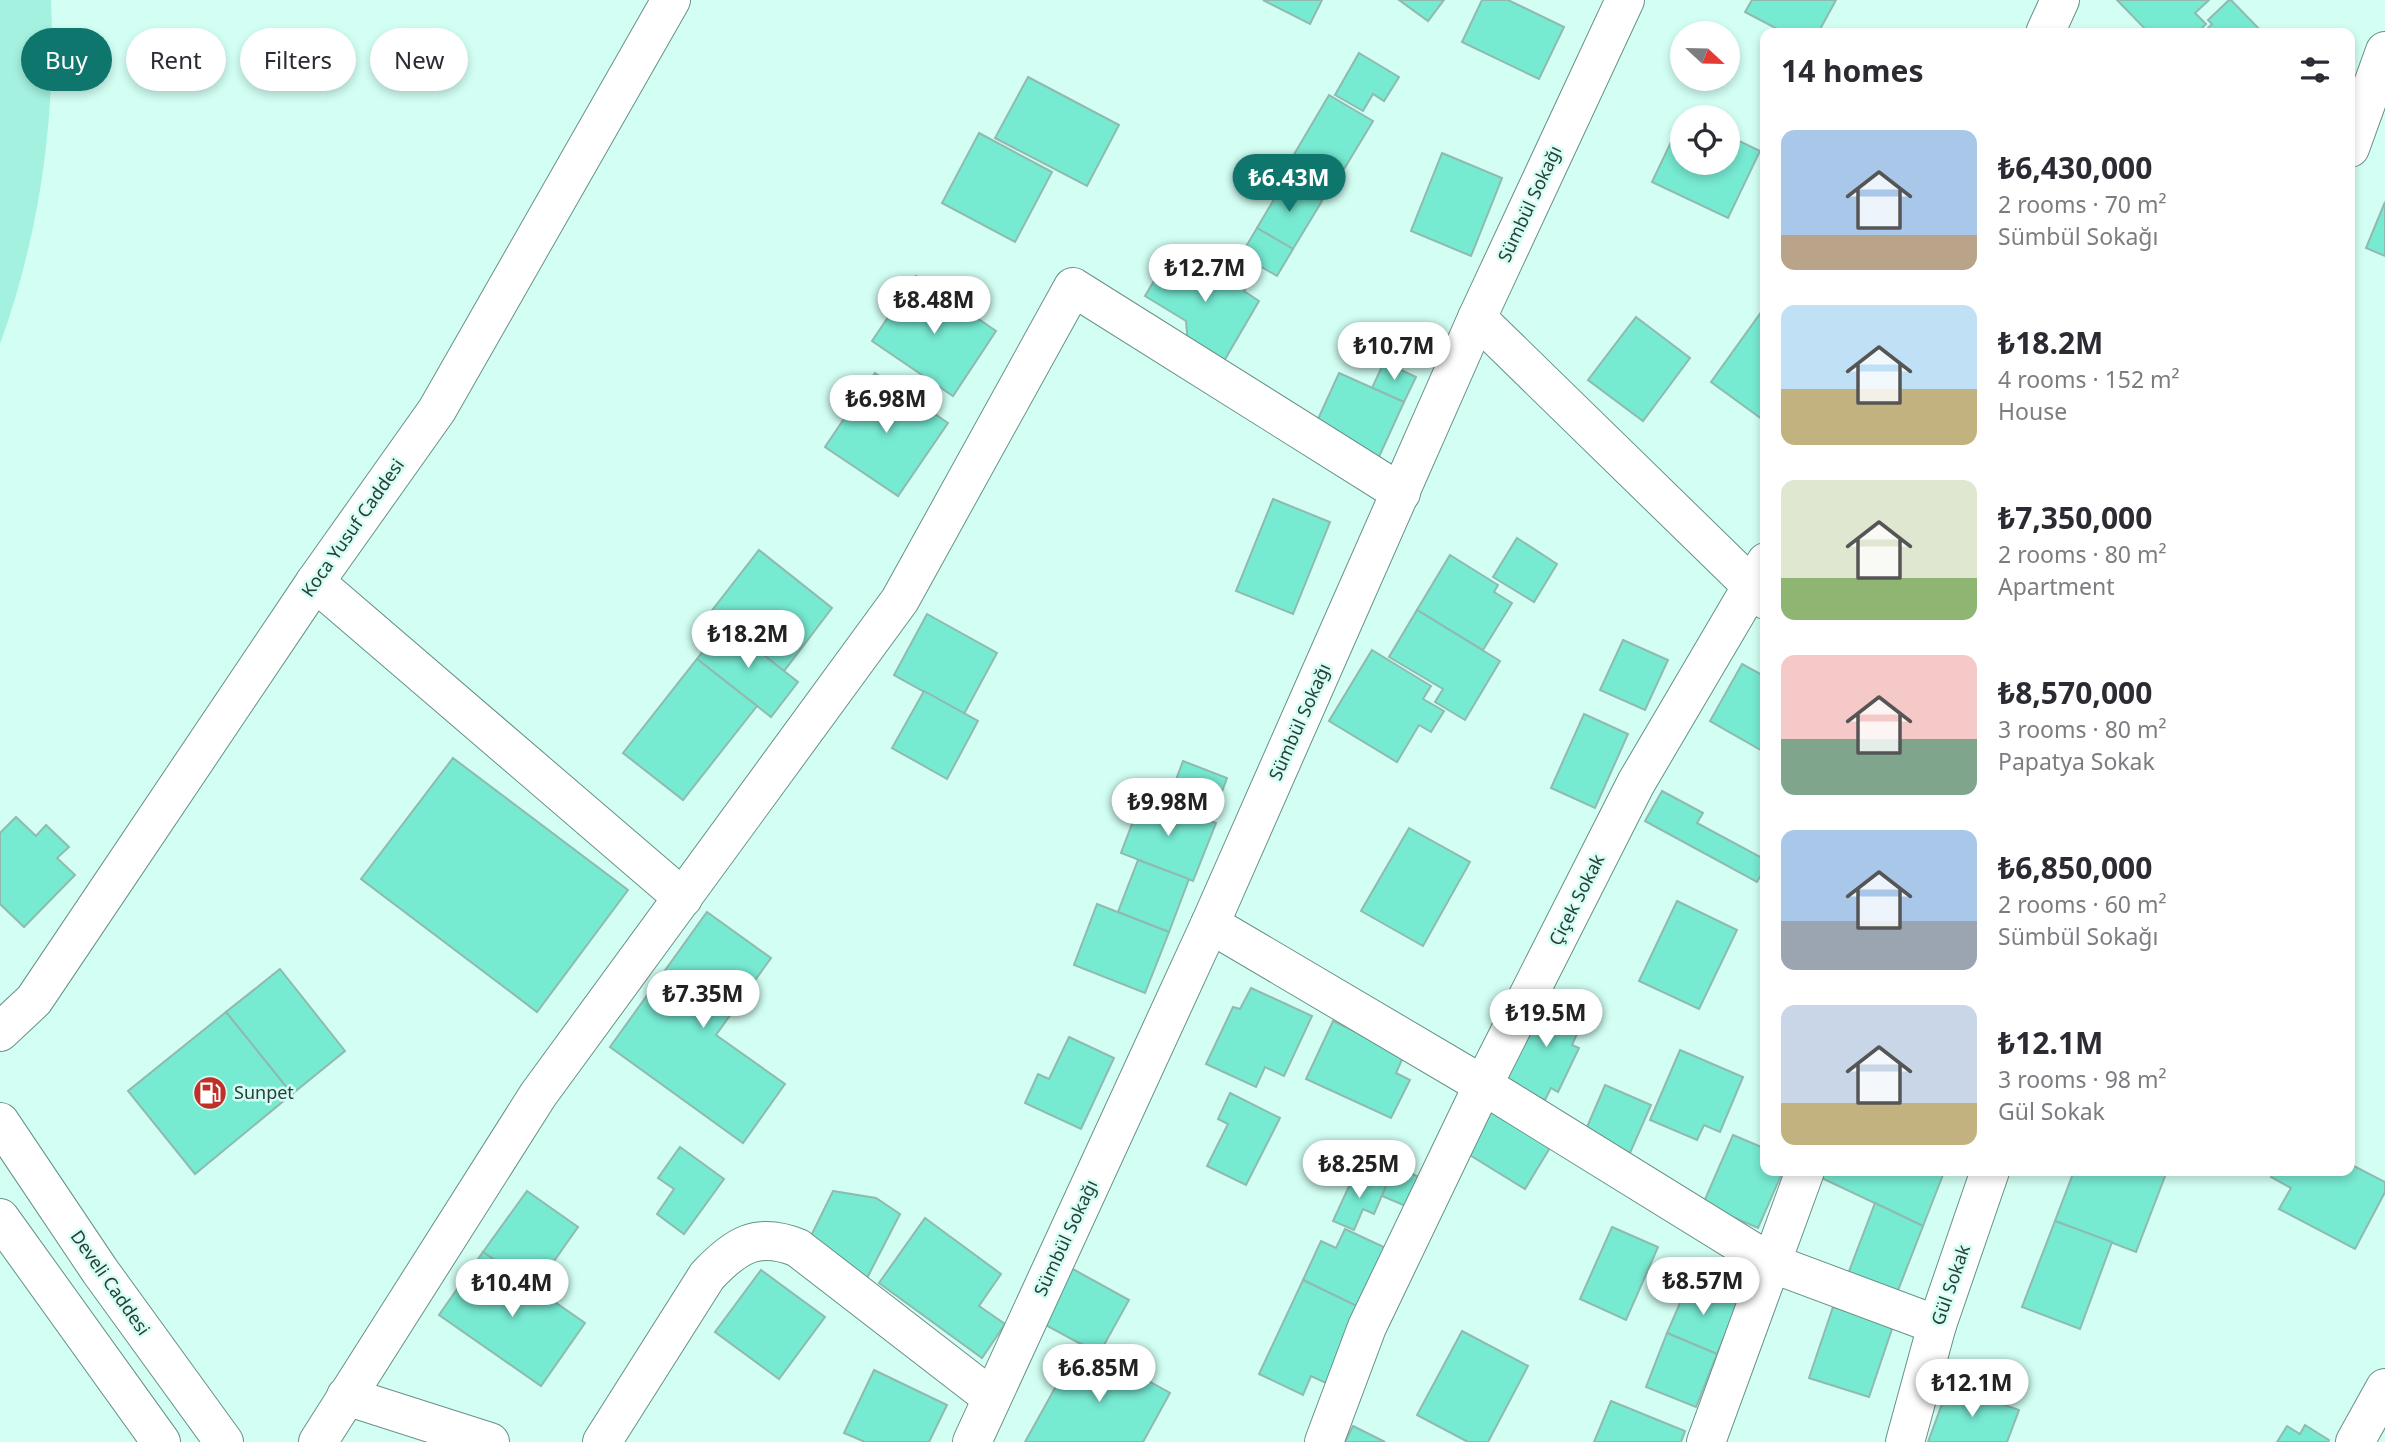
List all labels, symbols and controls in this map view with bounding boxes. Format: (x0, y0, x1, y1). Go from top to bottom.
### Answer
north arrow (1670, 21, 1740, 91)
map controls (1670, 21, 1740, 175)
chip: Buy (21, 28, 112, 91)
chip: Rent (126, 28, 226, 91)
chip: Filters (240, 28, 356, 91)
chip: New (370, 28, 468, 91)
text: 14 homes (1781, 50, 1924, 91)
icon: filters (2296, 51, 2334, 89)
button: locate (1670, 105, 1740, 175)
street label: Sümbül Sokağı (1492, 142, 1567, 266)
text: ₺6,430,000 (1998, 147, 2152, 188)
pin: ₺6.43M (1232, 154, 1346, 214)
icon: home (1837, 158, 1921, 242)
text: ₺6.43M (1249, 161, 1329, 193)
text: 2 rooms · 70 m² (1998, 188, 2167, 220)
text: Sümbül Sokağı (1998, 220, 2158, 252)
pin: ₺12.7M (1148, 244, 1262, 304)
text: ₺12.7M (1165, 251, 1245, 283)
pin: ₺8.48M (877, 276, 991, 336)
text: ₺8.48M (894, 283, 974, 315)
pin: ₺10.7M (1337, 322, 1451, 382)
text: ₺18.2M (1998, 322, 2103, 363)
text: ₺10.7M (1354, 329, 1434, 361)
icon: home (1837, 333, 1921, 417)
text: 4 rooms · 152 m² (1998, 363, 2180, 395)
pin: ₺6.98M (829, 376, 943, 435)
text: ₺6.98M (846, 382, 926, 414)
text: House (1998, 395, 2067, 427)
street label: Koca Yusuf Caddesi (295, 453, 409, 601)
text: ₺7,350,000 (1998, 497, 2152, 538)
icon: home (1837, 508, 1921, 592)
text: 2 rooms · 80 m² (1998, 538, 2167, 570)
text: Apartment (1998, 570, 2115, 602)
pin: ₺18.2M (691, 610, 805, 670)
text: ₺18.2M (708, 617, 788, 649)
street label: Sümbül Sokağı (1263, 659, 1336, 784)
text: ₺8,570,000 (1998, 672, 2152, 713)
icon: home (1837, 683, 1921, 767)
text: 3 rooms · 80 m² (1998, 713, 2167, 745)
text: Papatya Sokak (1998, 745, 2155, 777)
pin: ₺9.98M (1111, 778, 1225, 838)
text: ₺9.98M (1128, 785, 1208, 817)
text: ₺6,850,000 (1998, 847, 2152, 888)
street label: Çiçek Sokak (1543, 850, 1609, 949)
icon: home (1837, 858, 1921, 942)
text: 2 rooms · 60 m² (1998, 888, 2167, 920)
text: Sümbül Sokağı (1998, 920, 2158, 952)
pin: ₺7.35M (646, 970, 760, 1030)
text: ₺7.35M (663, 977, 743, 1009)
pin: ₺19.5M (1489, 990, 1603, 1049)
text: ₺19.5M (1506, 996, 1586, 1028)
text: ₺12.1M (1998, 1022, 2103, 1063)
icon: home (1837, 1033, 1921, 1117)
text: 3 rooms · 98 m² (1998, 1063, 2167, 1095)
fuel station icon: Sunpet (191, 1074, 229, 1112)
place label: Sunpet (234, 1080, 294, 1104)
text: Gül Sokak (1998, 1095, 2105, 1127)
pin: ₺8.25M (1302, 1140, 1416, 1200)
text: ₺8.25M (1319, 1147, 1399, 1179)
street label: Sümbül Sokağı (1028, 1176, 1103, 1300)
street label: Develi Caddesi (66, 1225, 156, 1340)
street label: Gül Sokak (1925, 1241, 1975, 1328)
pin: ₺8.57M (1646, 1258, 1760, 1317)
pin: ₺10.4M (455, 1260, 569, 1319)
text: ₺8.57M (1663, 1264, 1743, 1296)
text: ₺10.4M (472, 1266, 552, 1298)
pin: ₺6.85M (1042, 1344, 1156, 1404)
text: ₺6.85M (1059, 1351, 1139, 1383)
pin: ₺12.1M (1915, 1360, 2029, 1419)
text: ₺12.1M (1932, 1366, 2012, 1398)

